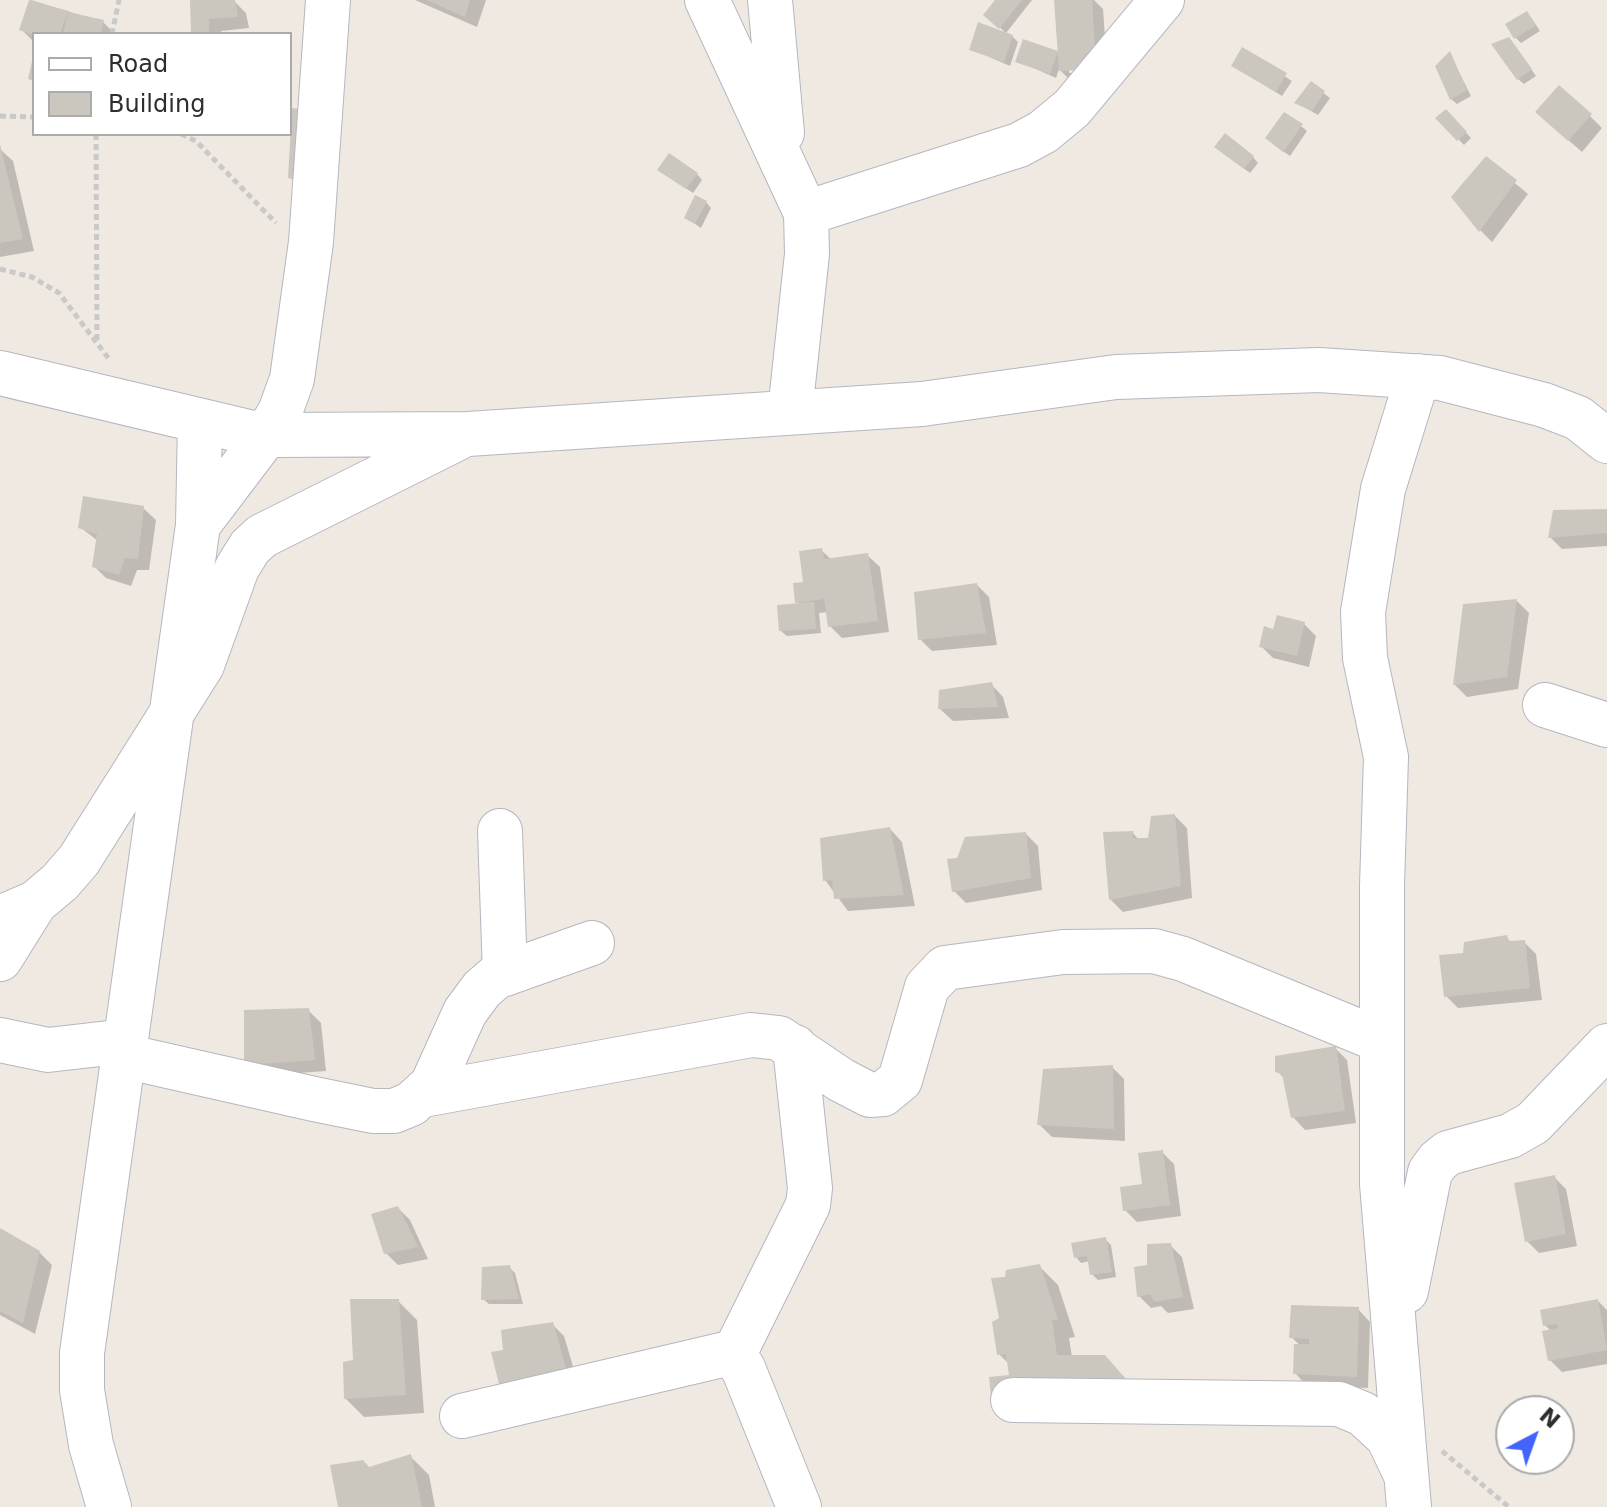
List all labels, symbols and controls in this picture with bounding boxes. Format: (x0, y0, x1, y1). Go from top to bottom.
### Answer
legend (32, 32, 292, 136)
text: Road (108, 50, 168, 78)
text: Building (108, 90, 205, 118)
north arrow (1495, 1395, 1575, 1475)
text: N (1535, 1403, 1565, 1433)

